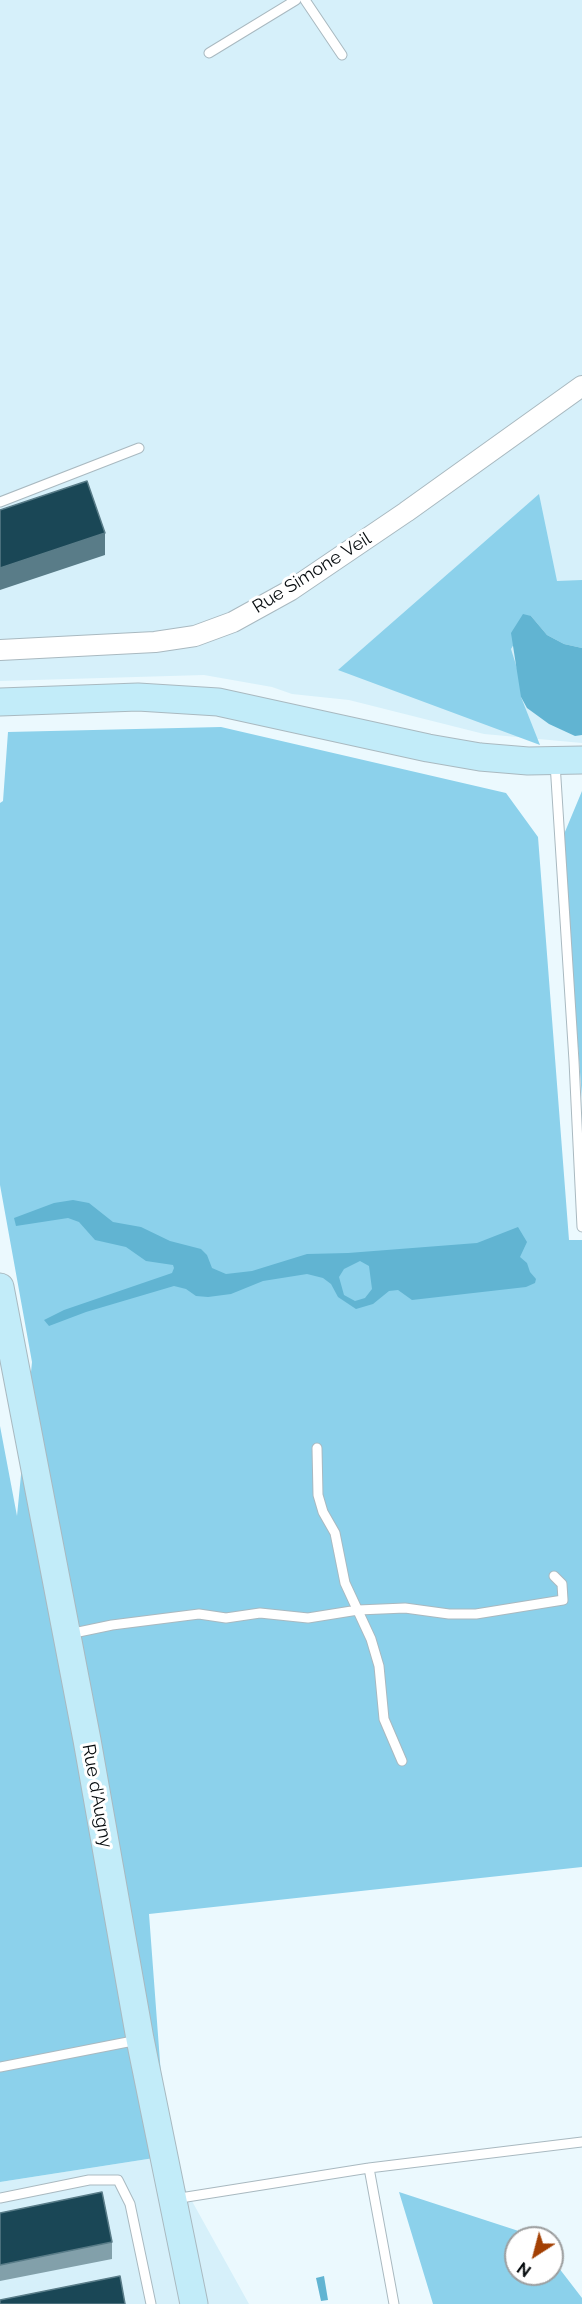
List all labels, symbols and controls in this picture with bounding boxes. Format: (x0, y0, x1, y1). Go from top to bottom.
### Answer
street label: Rue Simone Veil (249, 528, 375, 618)
street label: Rue d'Augny (77, 1742, 117, 1850)
north arrow (504, 2226, 564, 2286)
text: N (514, 2258, 535, 2281)

